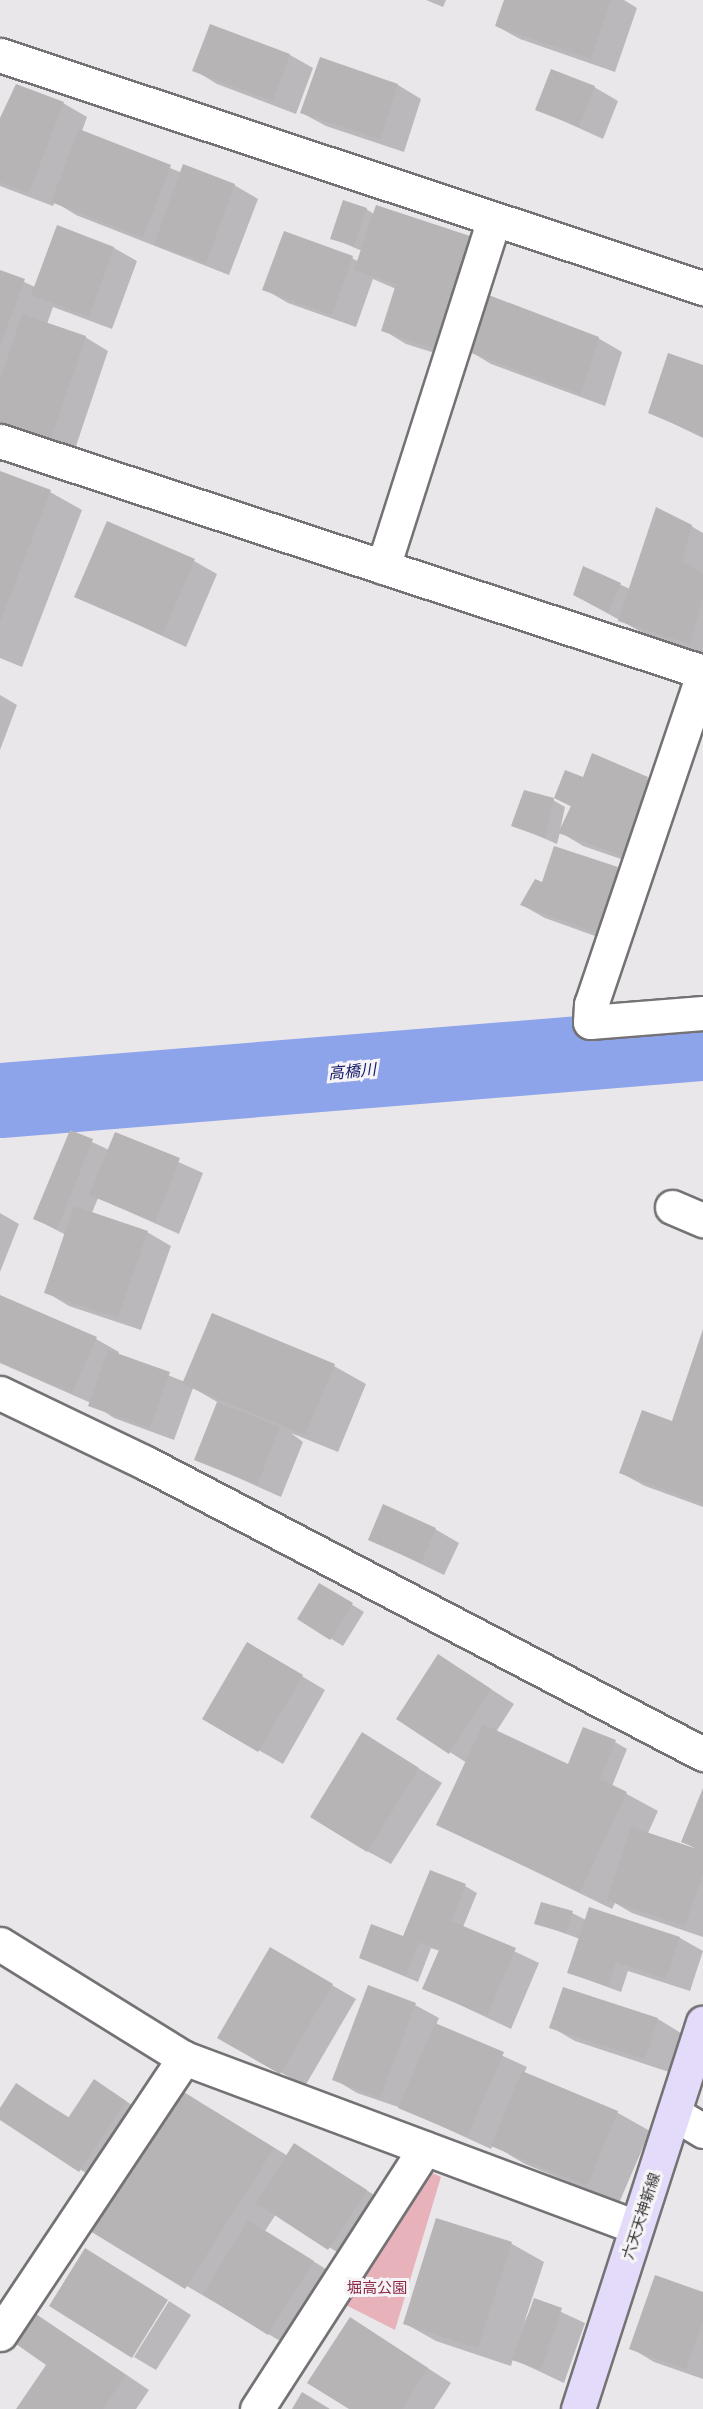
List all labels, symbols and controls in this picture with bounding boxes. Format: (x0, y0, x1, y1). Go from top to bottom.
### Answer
water label: 高橋川 (327, 1059, 377, 1083)
street label: 六天天神新線 (619, 2170, 663, 2262)
park label: 堀高公園 (347, 2279, 407, 2297)

